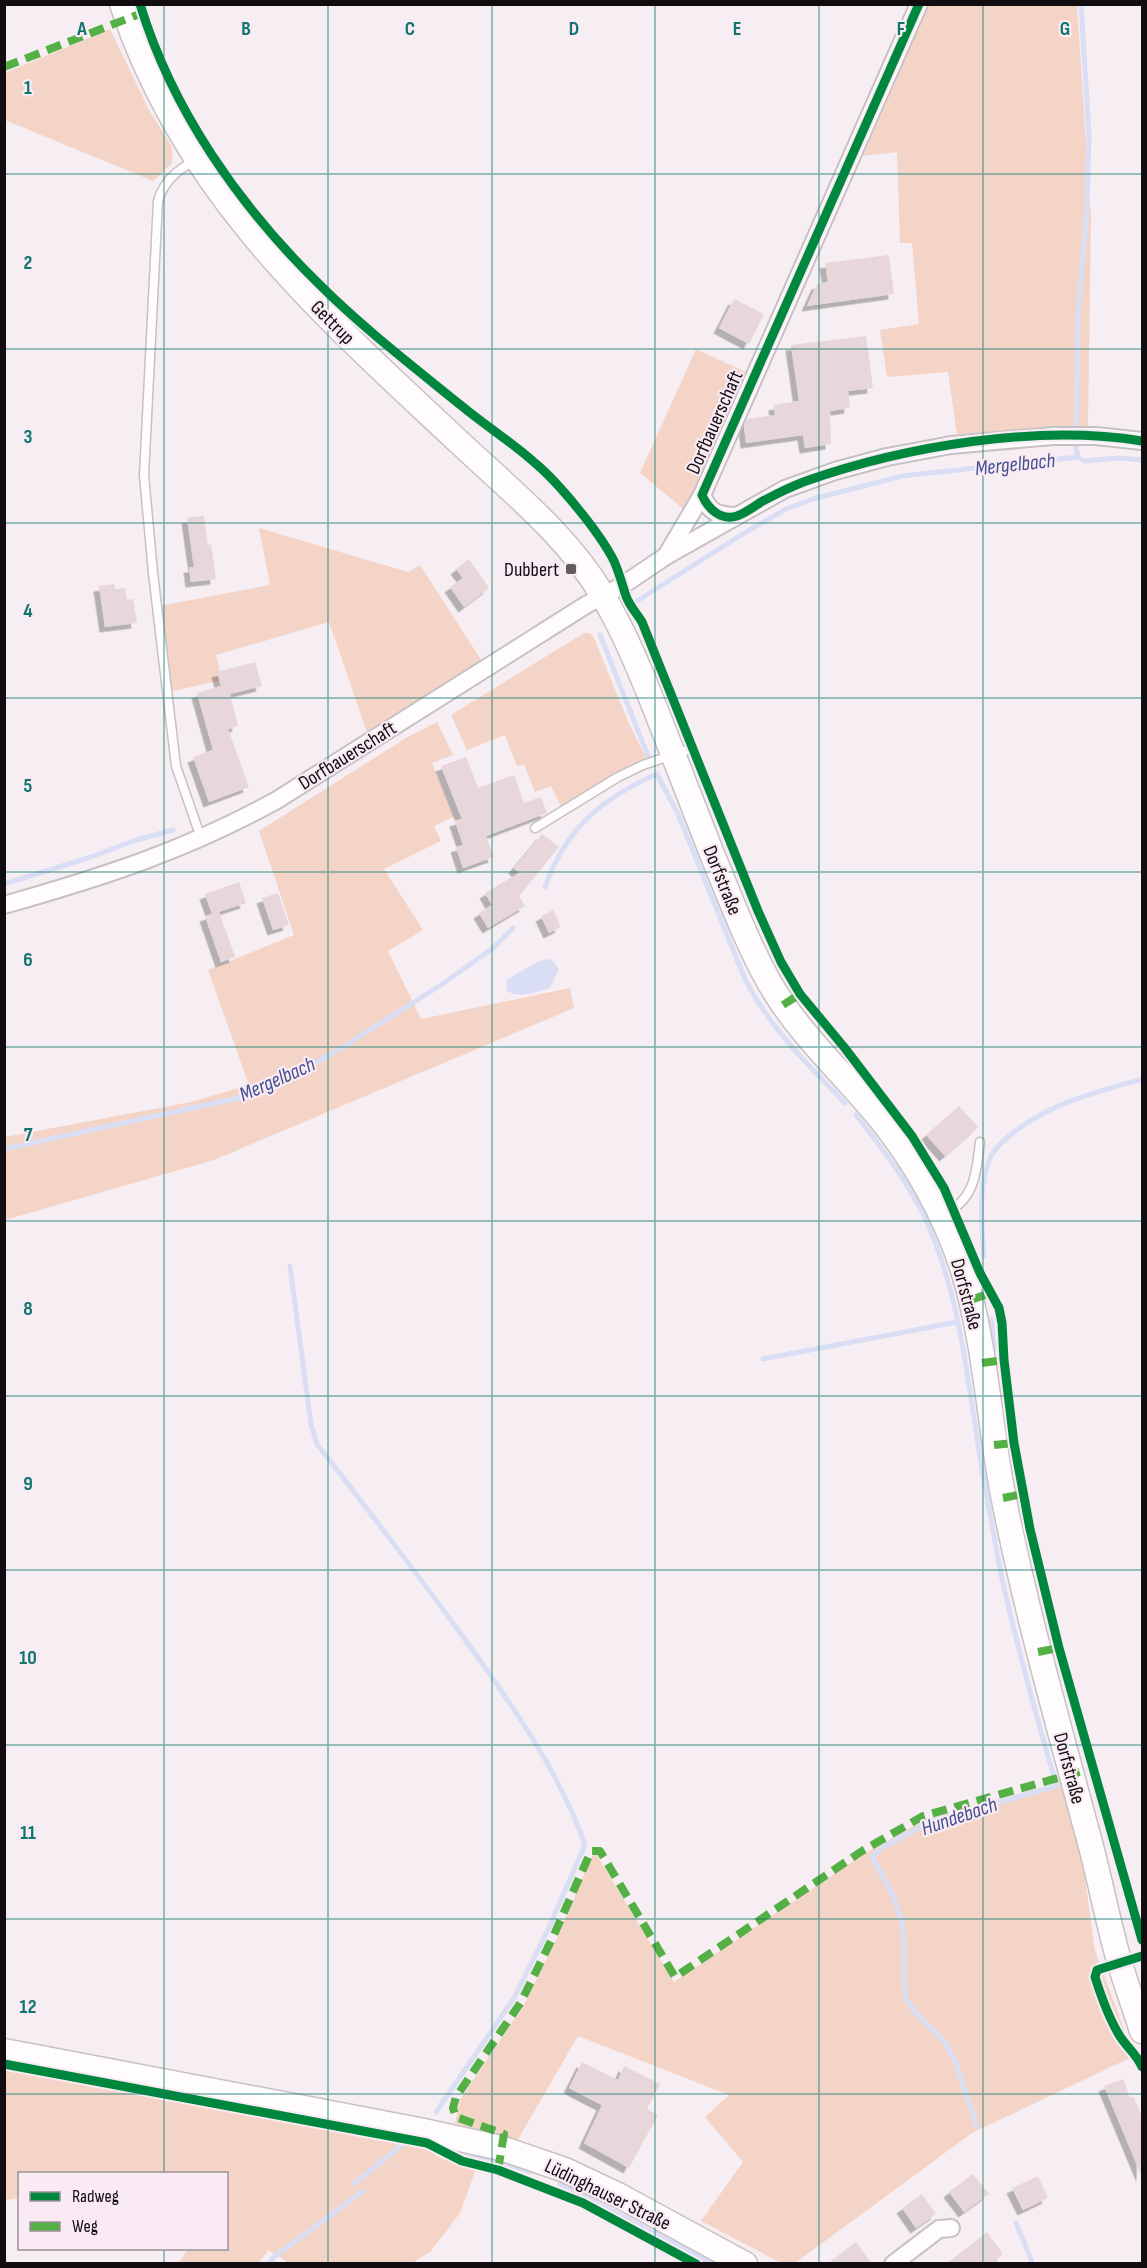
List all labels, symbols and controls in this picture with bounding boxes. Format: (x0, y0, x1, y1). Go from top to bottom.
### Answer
text: A (76, 17, 87, 41)
text: B (241, 17, 251, 41)
text: C (405, 17, 415, 41)
text: D (569, 17, 579, 41)
text: E (733, 17, 741, 41)
text: F (897, 17, 905, 41)
text: G (1060, 17, 1070, 41)
text: 1 (24, 76, 32, 100)
text: 2 (24, 251, 32, 275)
street label: Gettrup (305, 296, 359, 350)
street label: Dorfbauerschaft (681, 367, 748, 478)
text: 3 (24, 425, 33, 449)
water label: Mergelbach (974, 448, 1057, 481)
place label: Dubbert (504, 558, 559, 582)
marker: Dubbert (564, 562, 578, 576)
text: 4 (23, 599, 33, 623)
street label: Dorfbauerschaft (294, 716, 401, 795)
text: 5 (24, 774, 33, 798)
street label: Dorfstraße (697, 842, 747, 919)
text: 6 (23, 948, 33, 972)
water label: Mergelbach (235, 1052, 319, 1107)
text: 7 (24, 1123, 33, 1147)
street label: Dorfstraße (945, 1256, 987, 1333)
text: 8 (23, 1297, 33, 1321)
text: 9 (23, 1472, 33, 1496)
text: 10 (19, 1646, 37, 1670)
street label: Dorfstraße (1048, 1730, 1090, 1807)
water label: Hundebach (918, 1792, 1001, 1841)
text: 11 (20, 1821, 36, 1845)
text: 12 (20, 1995, 36, 2019)
street label: Lüdinghauser Straße (541, 2154, 675, 2236)
legend (18, 2172, 228, 2250)
text: Radweg (72, 2186, 119, 2207)
text: Weg (72, 2216, 98, 2237)

